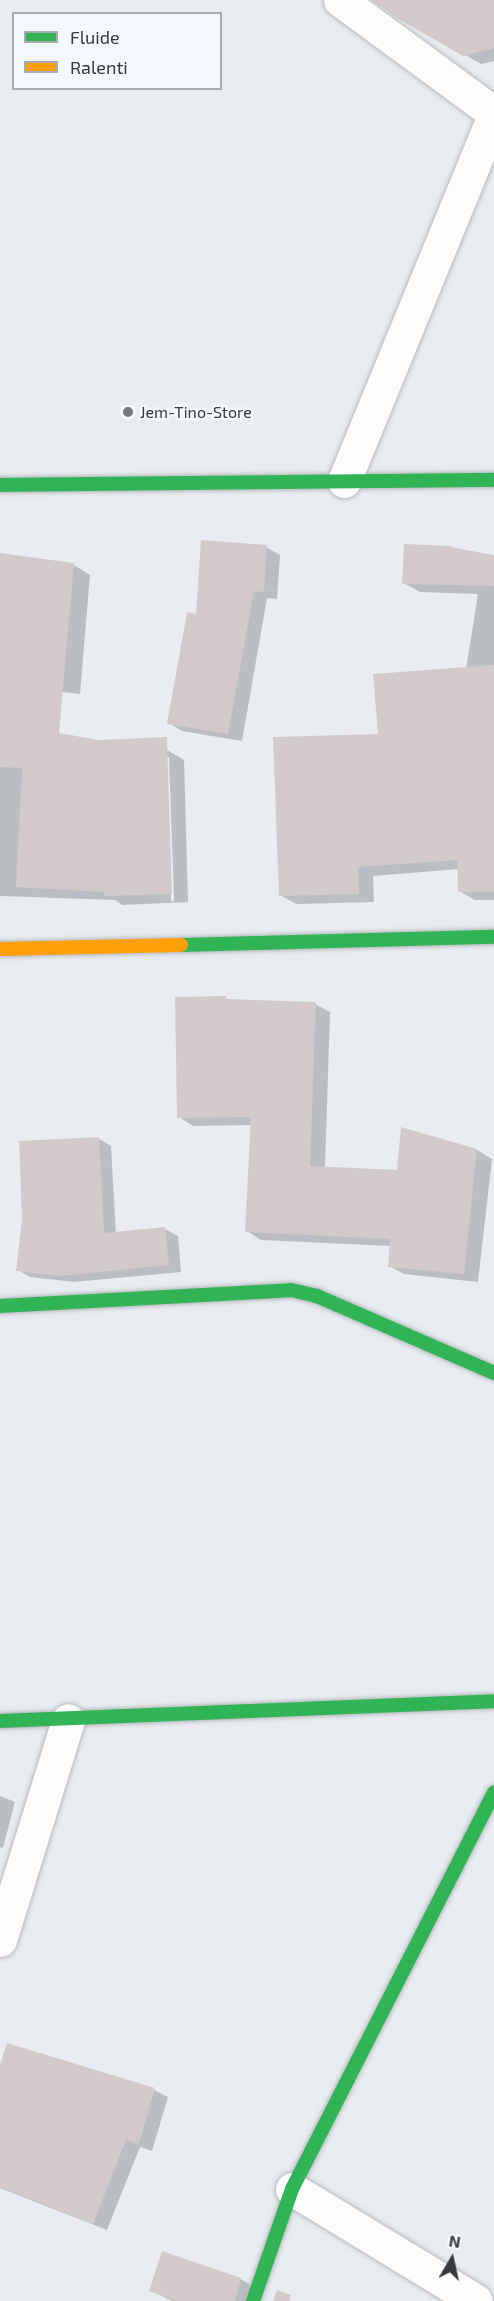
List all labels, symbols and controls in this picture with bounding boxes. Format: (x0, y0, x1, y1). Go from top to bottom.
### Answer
legend (12, 12, 222, 90)
text: Fluide (70, 26, 120, 48)
text: Ralenti (70, 56, 128, 78)
place label: Jem-Tino-Store (140, 402, 252, 422)
marker: Jem-Tino-Store (121, 405, 135, 419)
north arrow (422, 2229, 482, 2289)
text: N (448, 2230, 462, 2251)

